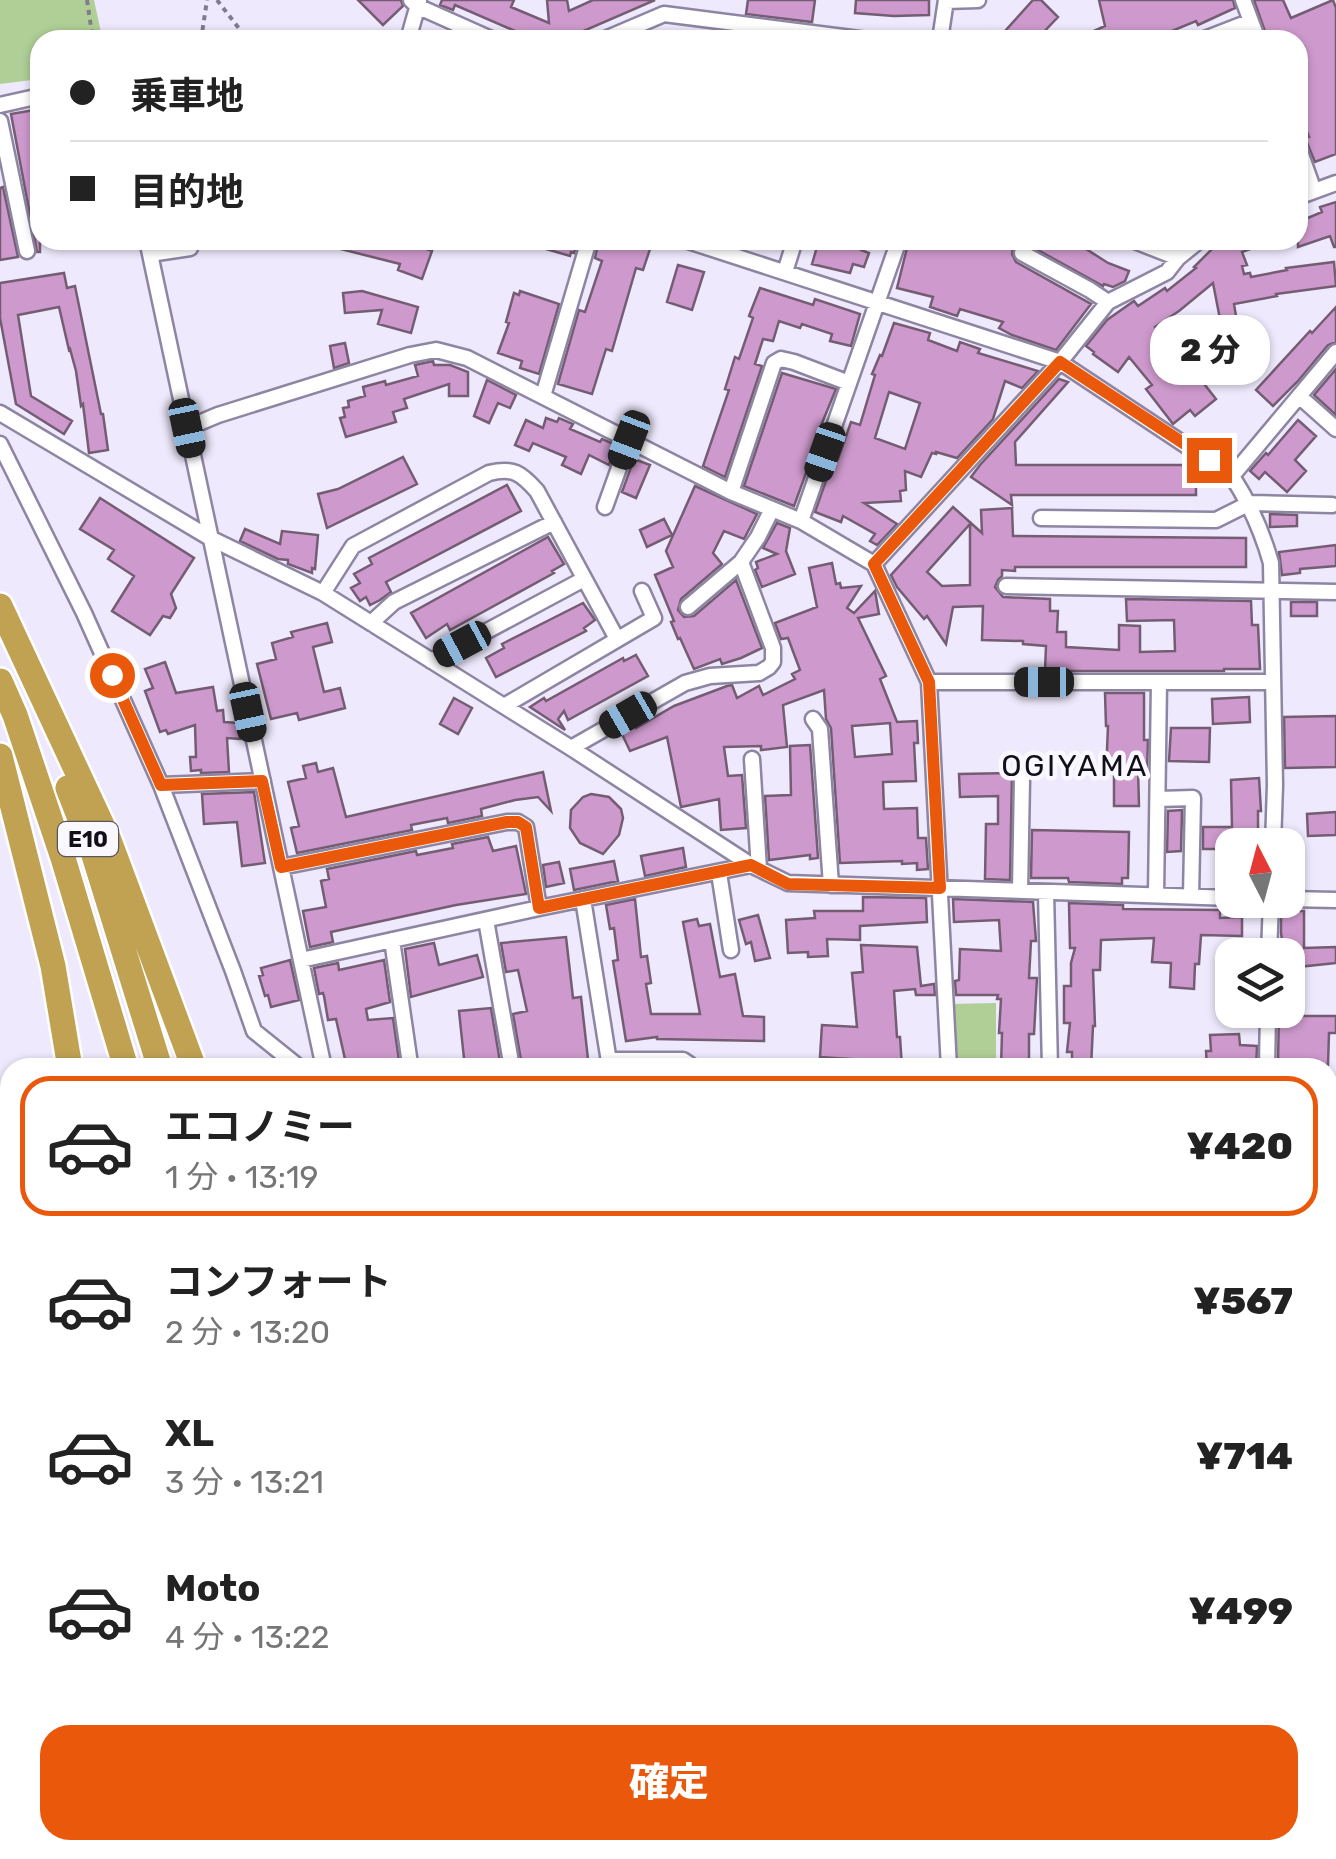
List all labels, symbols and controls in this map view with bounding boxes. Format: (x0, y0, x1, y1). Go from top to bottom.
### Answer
text: 乗車地 (130, 73, 244, 119)
text: 目的地 (130, 169, 244, 215)
callout: 2 分 (1149, 315, 1269, 385)
text: 2 分 (1180, 331, 1240, 369)
car (166, 396, 208, 460)
car (604, 407, 654, 473)
car (801, 419, 849, 485)
route end (1187, 438, 1232, 483)
car (428, 617, 496, 671)
route start (90, 653, 135, 698)
car (1014, 667, 1074, 697)
car (227, 680, 269, 744)
car (595, 687, 661, 743)
district label: OGIYAMA (1001, 748, 1149, 784)
road number: E10 (58, 822, 118, 856)
north arrow (1215, 828, 1305, 918)
map controls (1215, 828, 1305, 1028)
button: layers (1215, 938, 1305, 1028)
icon: car (45, 1101, 135, 1191)
text: エコノミー (165, 1104, 355, 1150)
text: ¥420 (1186, 1123, 1293, 1169)
text: 1 分 · 13:19 (165, 1158, 319, 1196)
icon: car (45, 1256, 135, 1346)
text: コンフォート (165, 1259, 392, 1305)
text: ¥567 (1193, 1278, 1293, 1324)
text: 2 分 · 13:20 (165, 1313, 330, 1351)
text: XL (165, 1410, 214, 1456)
icon: car (45, 1411, 135, 1501)
text: ¥714 (1196, 1433, 1293, 1479)
text: 3 分 · 13:21 (165, 1463, 324, 1501)
text: Moto (165, 1565, 261, 1611)
icon: car (45, 1566, 135, 1656)
text: ¥499 (1188, 1588, 1293, 1634)
text: 4 分 · 13:22 (165, 1618, 330, 1656)
button: 確定 (40, 1725, 1298, 1840)

